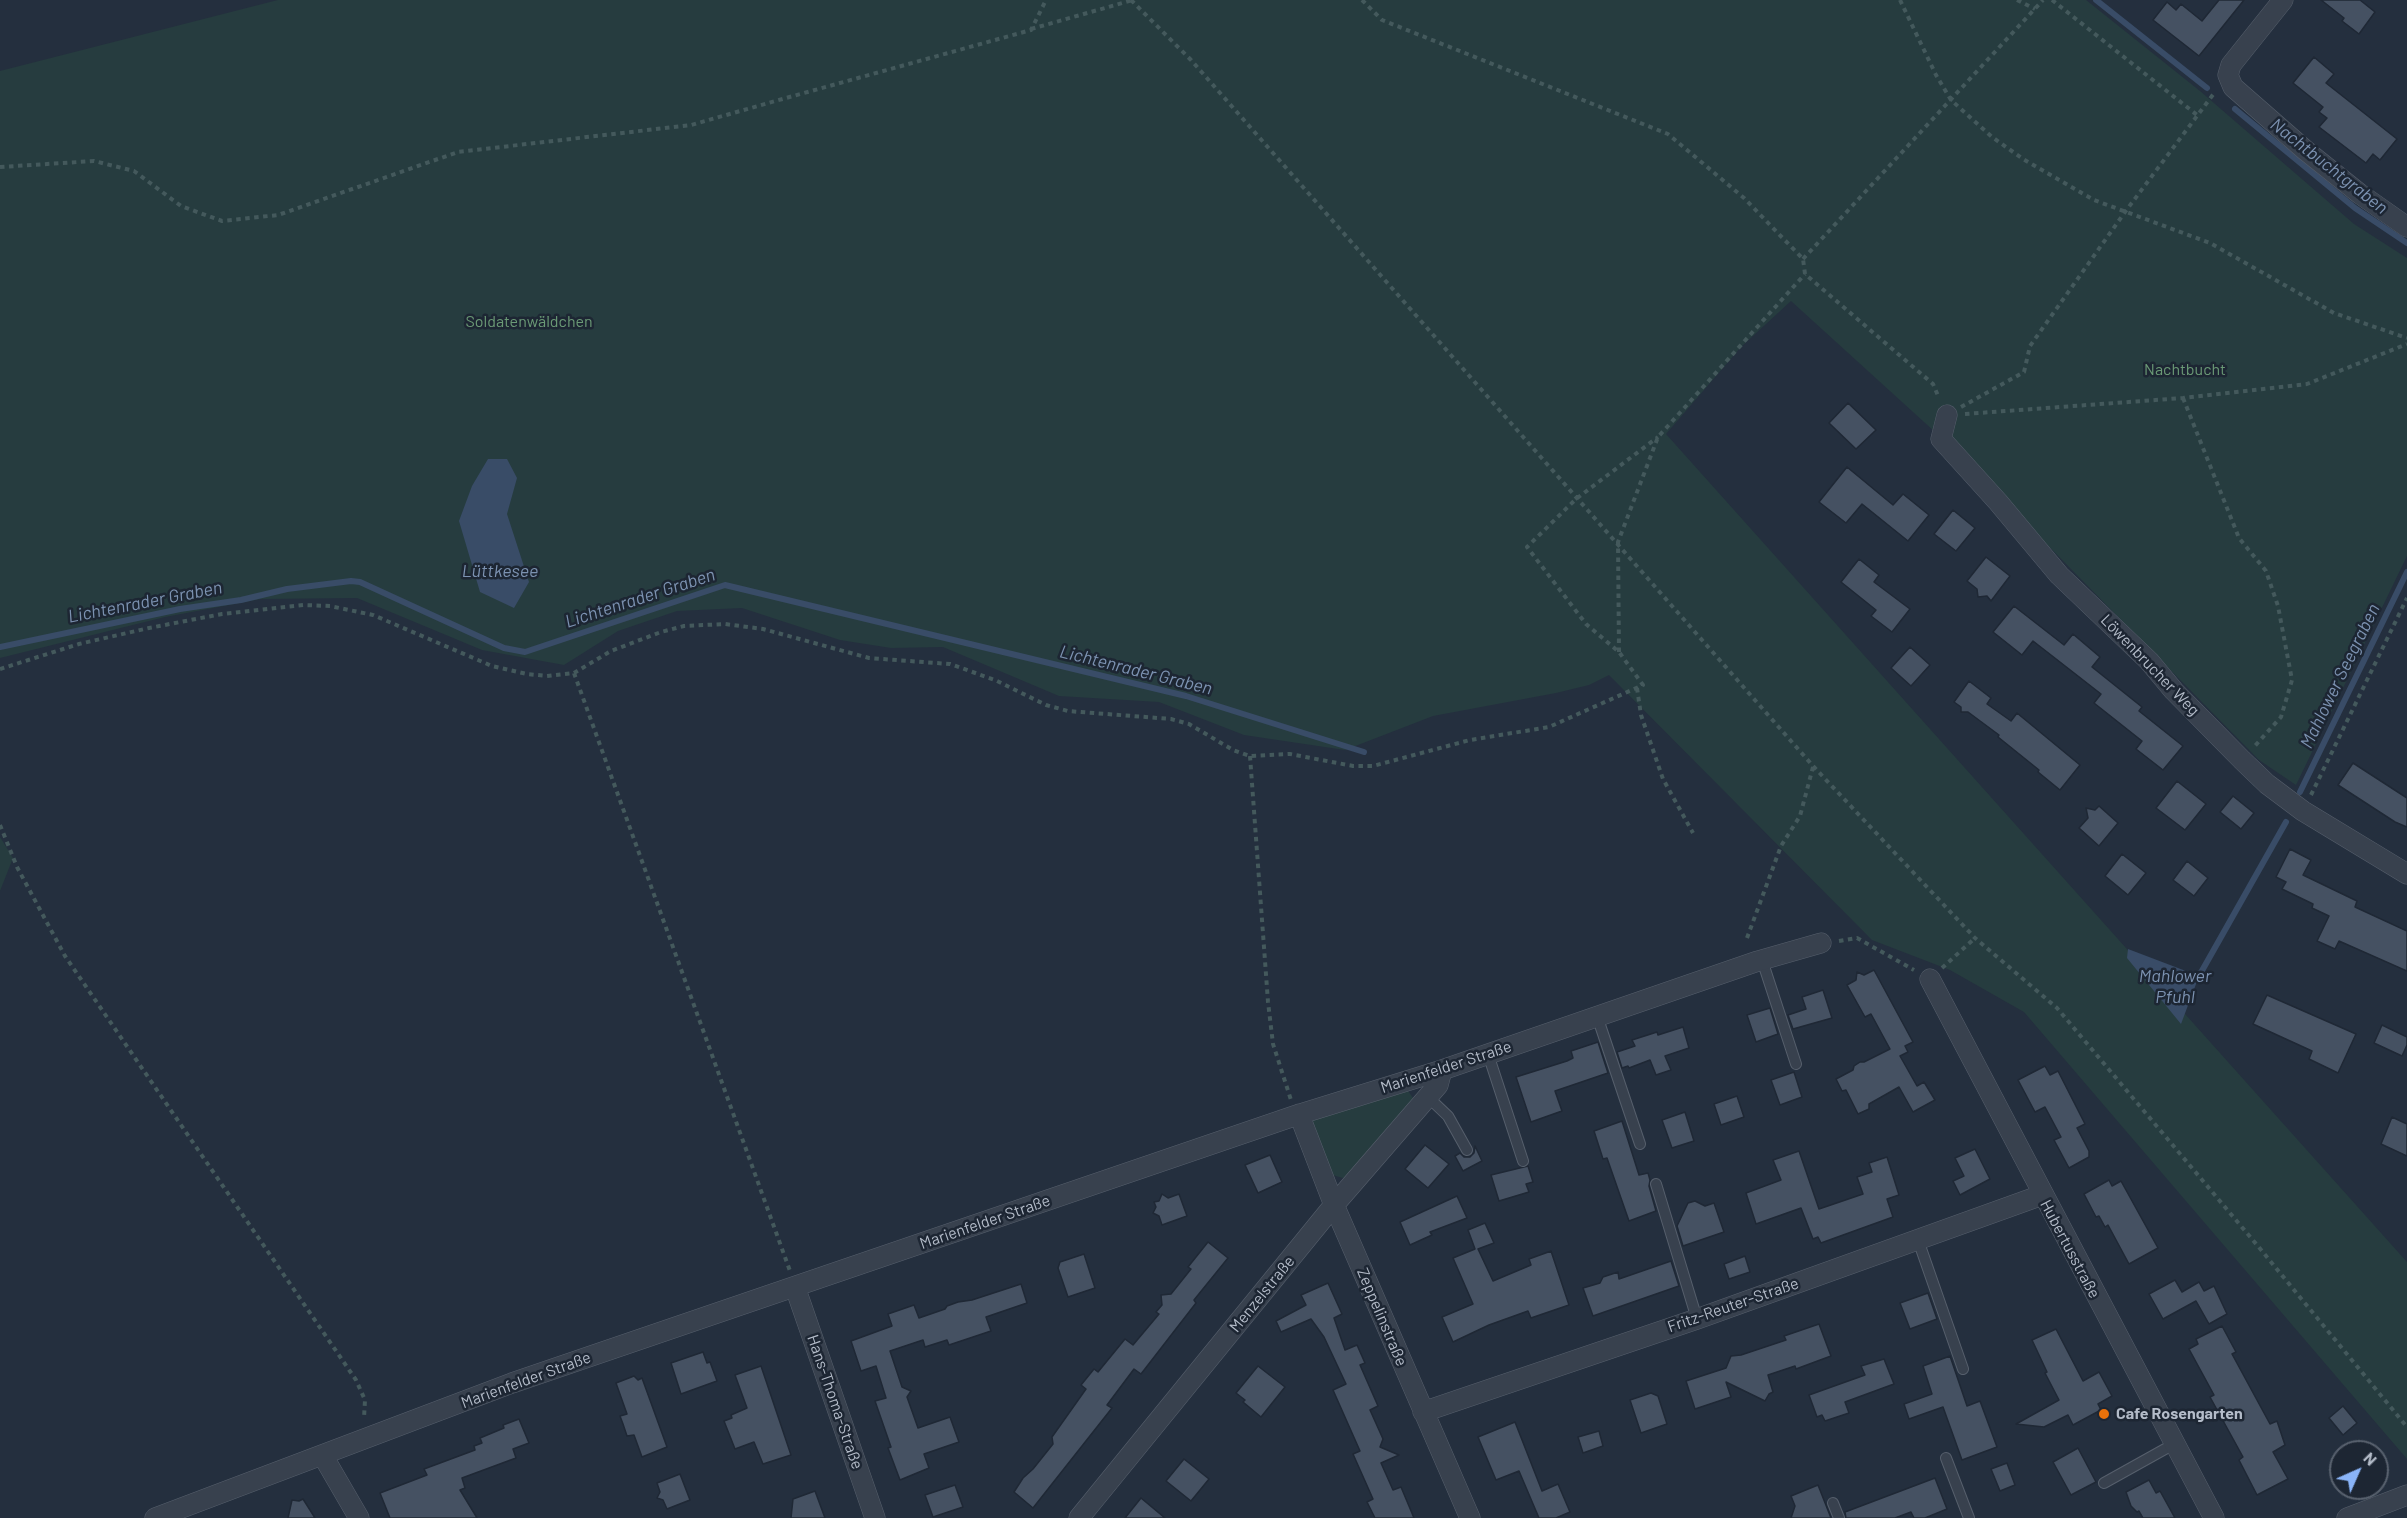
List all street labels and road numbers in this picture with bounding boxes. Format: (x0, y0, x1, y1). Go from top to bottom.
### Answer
street label: Löwenbrucher Weg (2097, 610, 2203, 720)
street label: Marienfelder Straße (1378, 1037, 1514, 1097)
street label: Marienfelder Straße (917, 1191, 1053, 1253)
street label: Hubertusstraße (2036, 1196, 2104, 1302)
street label: Menzelstraße (1225, 1252, 1299, 1336)
street label: Zeppelinstraße (1353, 1265, 1411, 1369)
street label: Fritz-Reuter-Straße (1665, 1274, 1801, 1336)
street label: Hans-Thoma-Straße (803, 1332, 867, 1472)
street label: Marienfelder Straße (458, 1348, 594, 1412)

